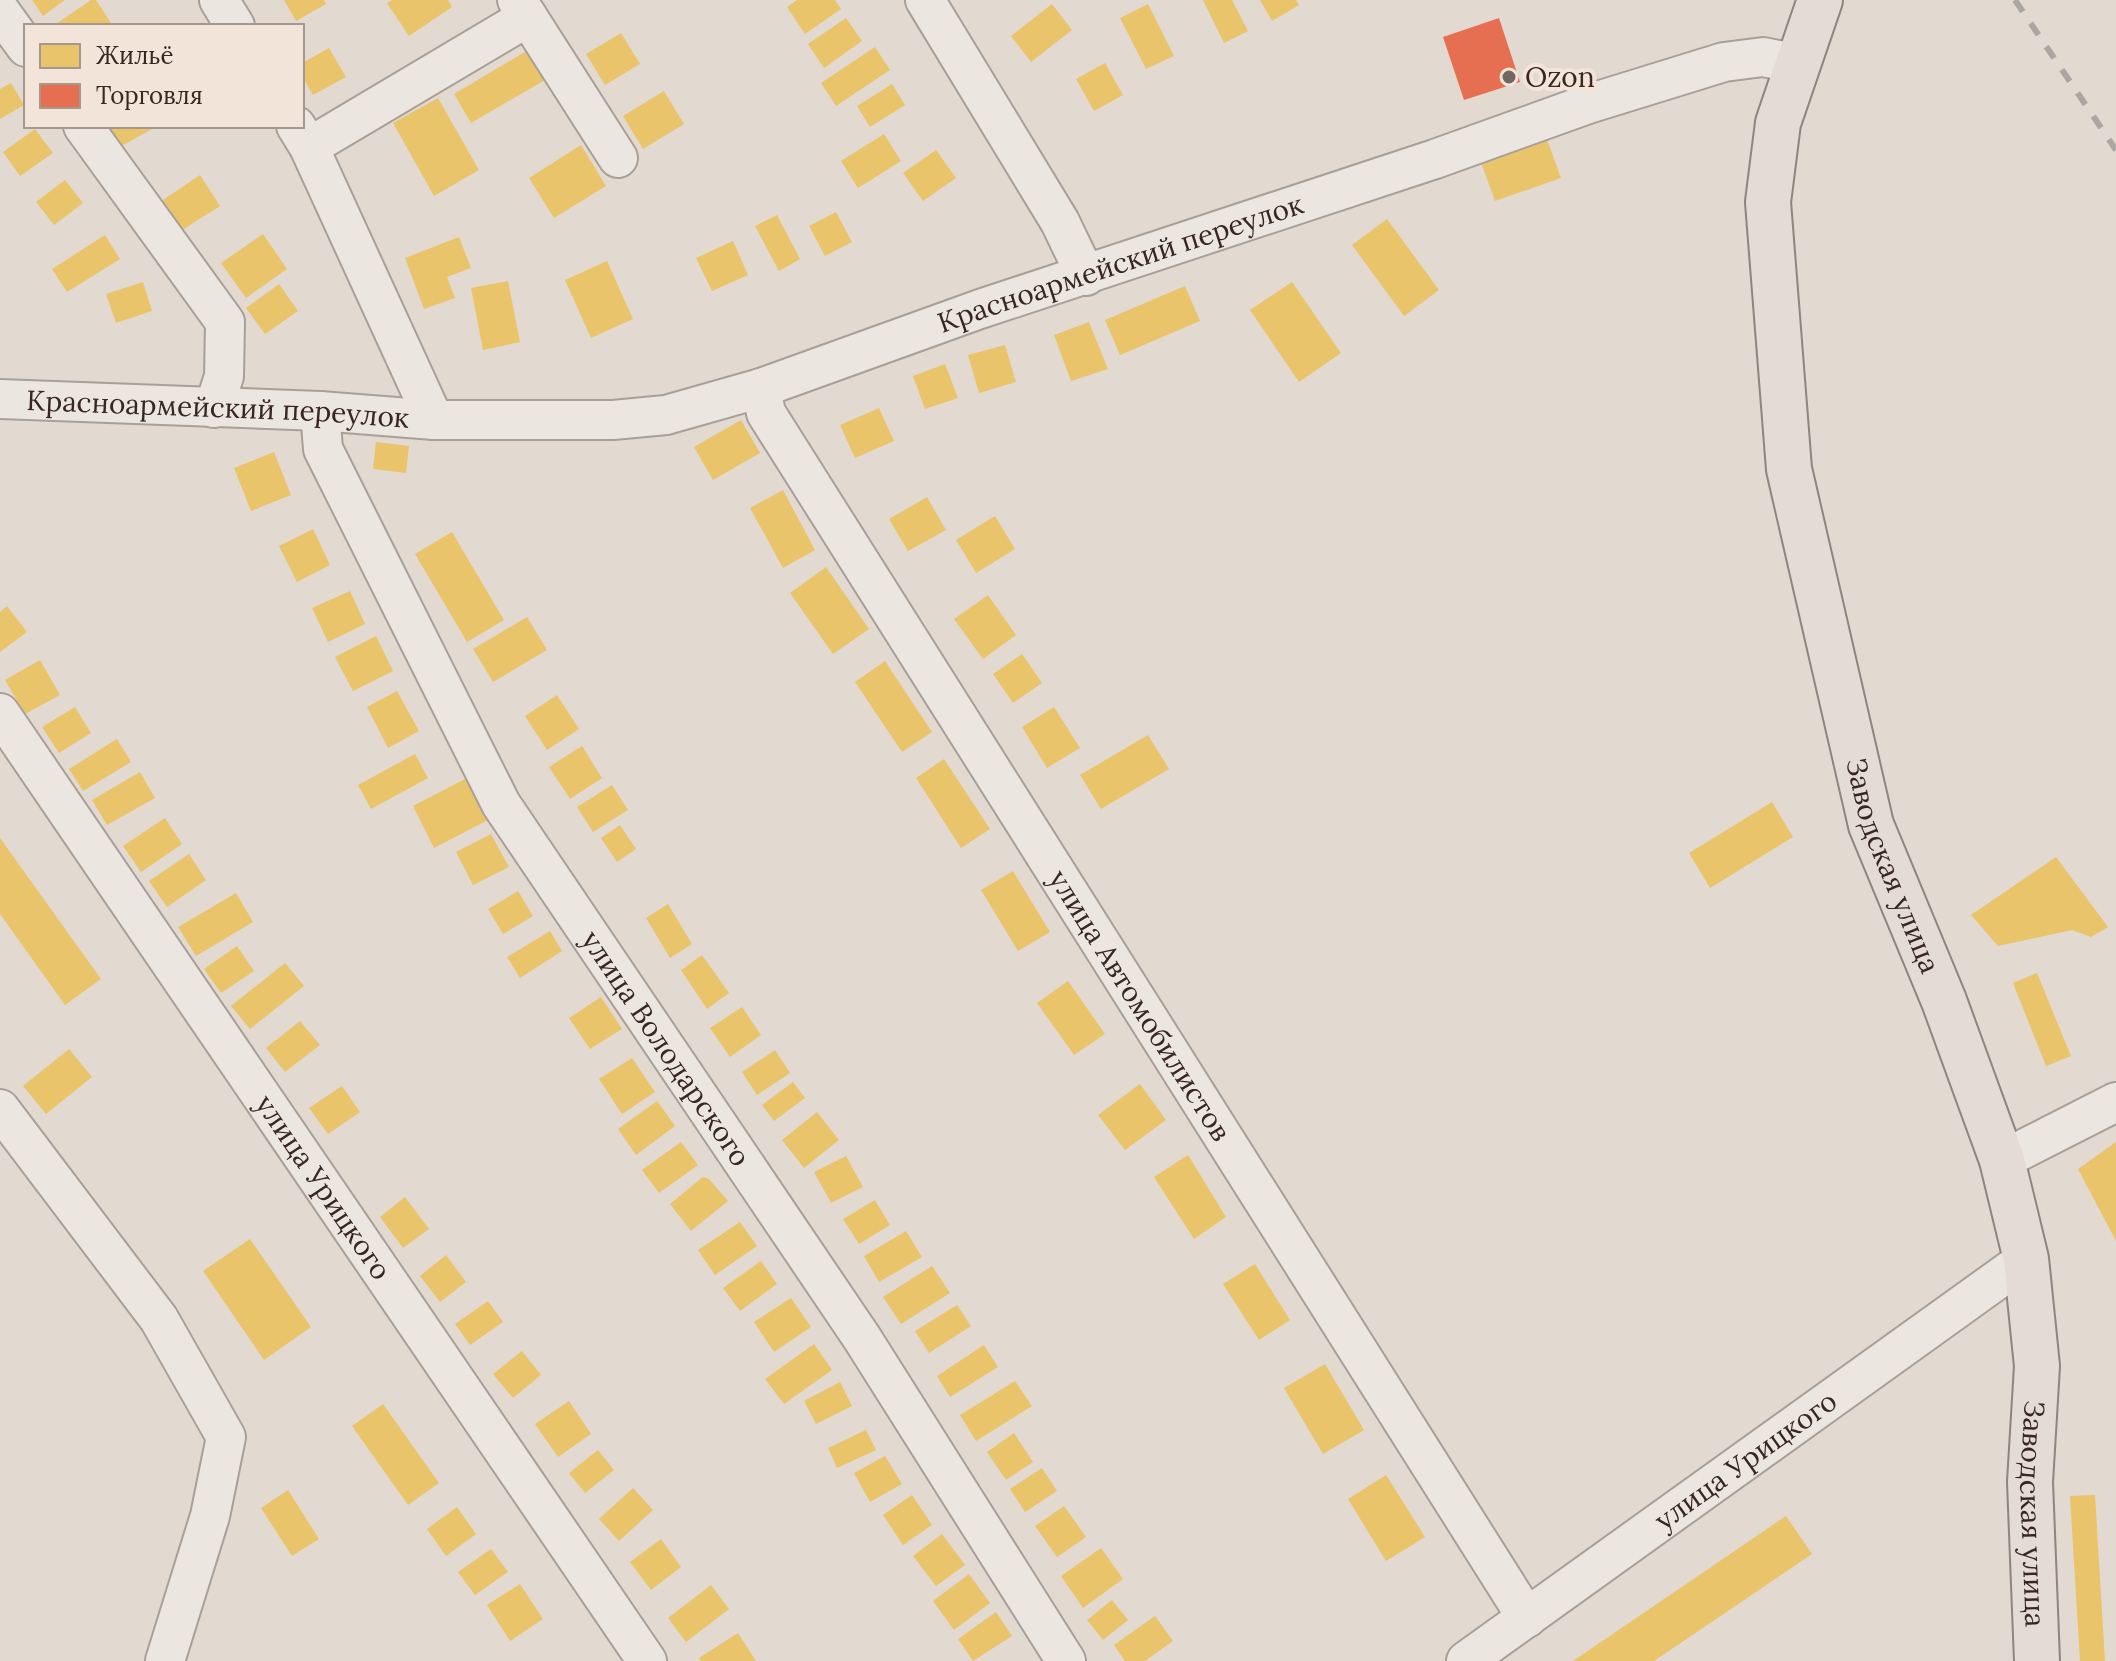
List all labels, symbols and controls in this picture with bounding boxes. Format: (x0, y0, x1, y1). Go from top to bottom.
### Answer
legend (24, 24, 304, 128)
text: Жильё (96, 40, 174, 71)
place label: Ozon (1525, 59, 1595, 95)
marker: Ozon (1500, 68, 1518, 86)
text: Торговля (96, 80, 203, 111)
street label: Красноармейский переулок (933, 186, 1308, 341)
street label: Красноармейский переулок (26, 382, 410, 436)
street label: Заводская улица (1838, 755, 1948, 978)
street label: улица Автомобилистов (1041, 863, 1239, 1148)
street label: улица Володарского (574, 923, 759, 1173)
street label: улица Урицкого (248, 1088, 399, 1287)
street label: улица Урицкого (1647, 1383, 1844, 1538)
street label: Заводская улица (2012, 1400, 2054, 1628)

